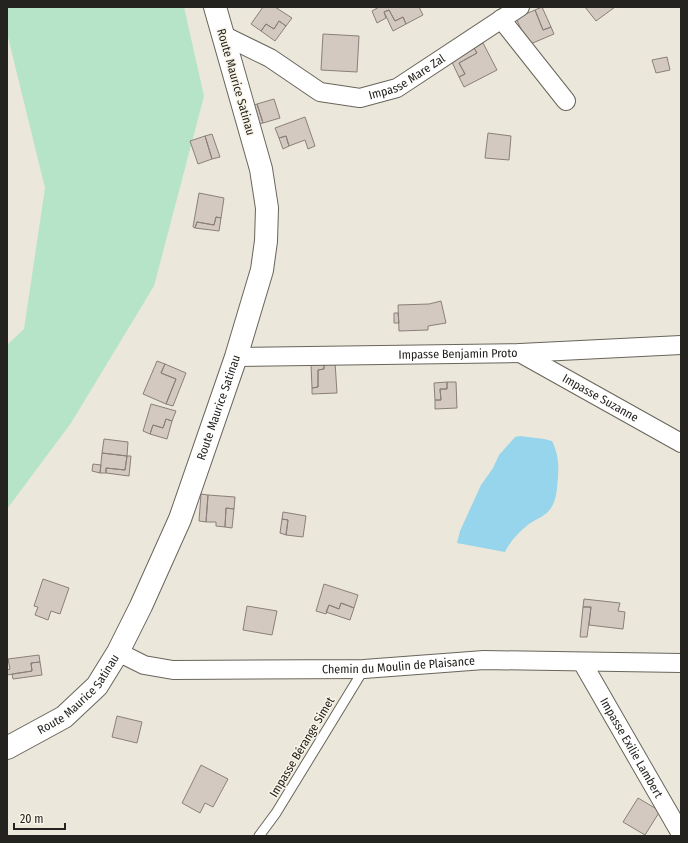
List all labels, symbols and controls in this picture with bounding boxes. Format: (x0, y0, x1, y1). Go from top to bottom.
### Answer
street label: Route Maurice Satinau (214, 27, 258, 137)
street label: Impasse Mare Zal (367, 51, 448, 102)
street label: Impasse Benjamin Proto (398, 346, 517, 362)
street label: Route Maurice Satinau (194, 353, 243, 462)
street label: Impasse Suzanne (560, 371, 641, 425)
street label: Route Maurice Satinau (35, 652, 122, 737)
street label: Chemin du Moulin de Plaisance (322, 654, 475, 676)
street label: Impasse Bérange Simet (267, 694, 337, 800)
street label: Impasse Exilie Lambert (597, 695, 666, 800)
scale bar (14, 805, 65, 831)
text: 20 m (20, 812, 44, 826)

